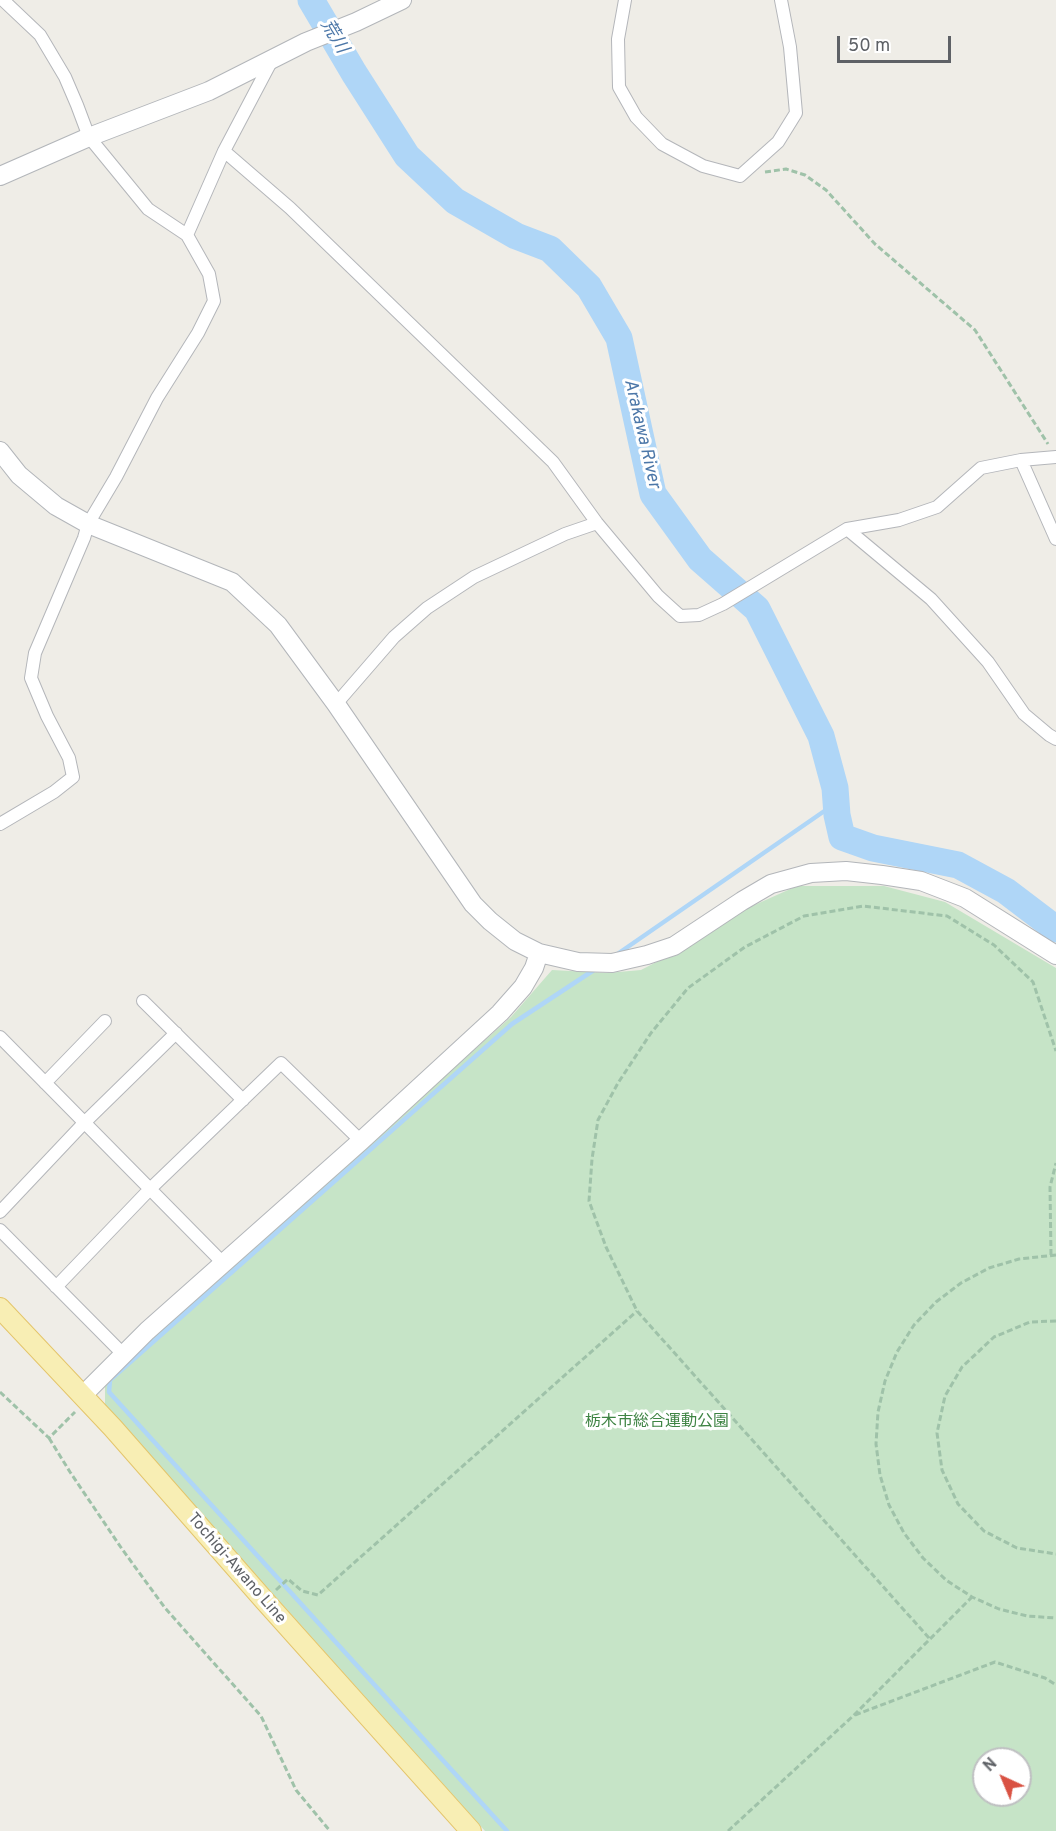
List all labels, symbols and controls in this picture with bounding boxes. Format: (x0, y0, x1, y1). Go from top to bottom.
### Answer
water label: 荒川 (314, 16, 352, 58)
scale bar (840, 24, 954, 62)
text: 50 m (848, 35, 890, 58)
water label: Arakawa River (618, 377, 664, 491)
park label: 栃木市総合運動公園 (585, 1413, 729, 1433)
street label: Tochigi-Awano Line (183, 1510, 289, 1628)
north arrow (972, 1747, 1032, 1807)
text: N (980, 1754, 1002, 1777)

